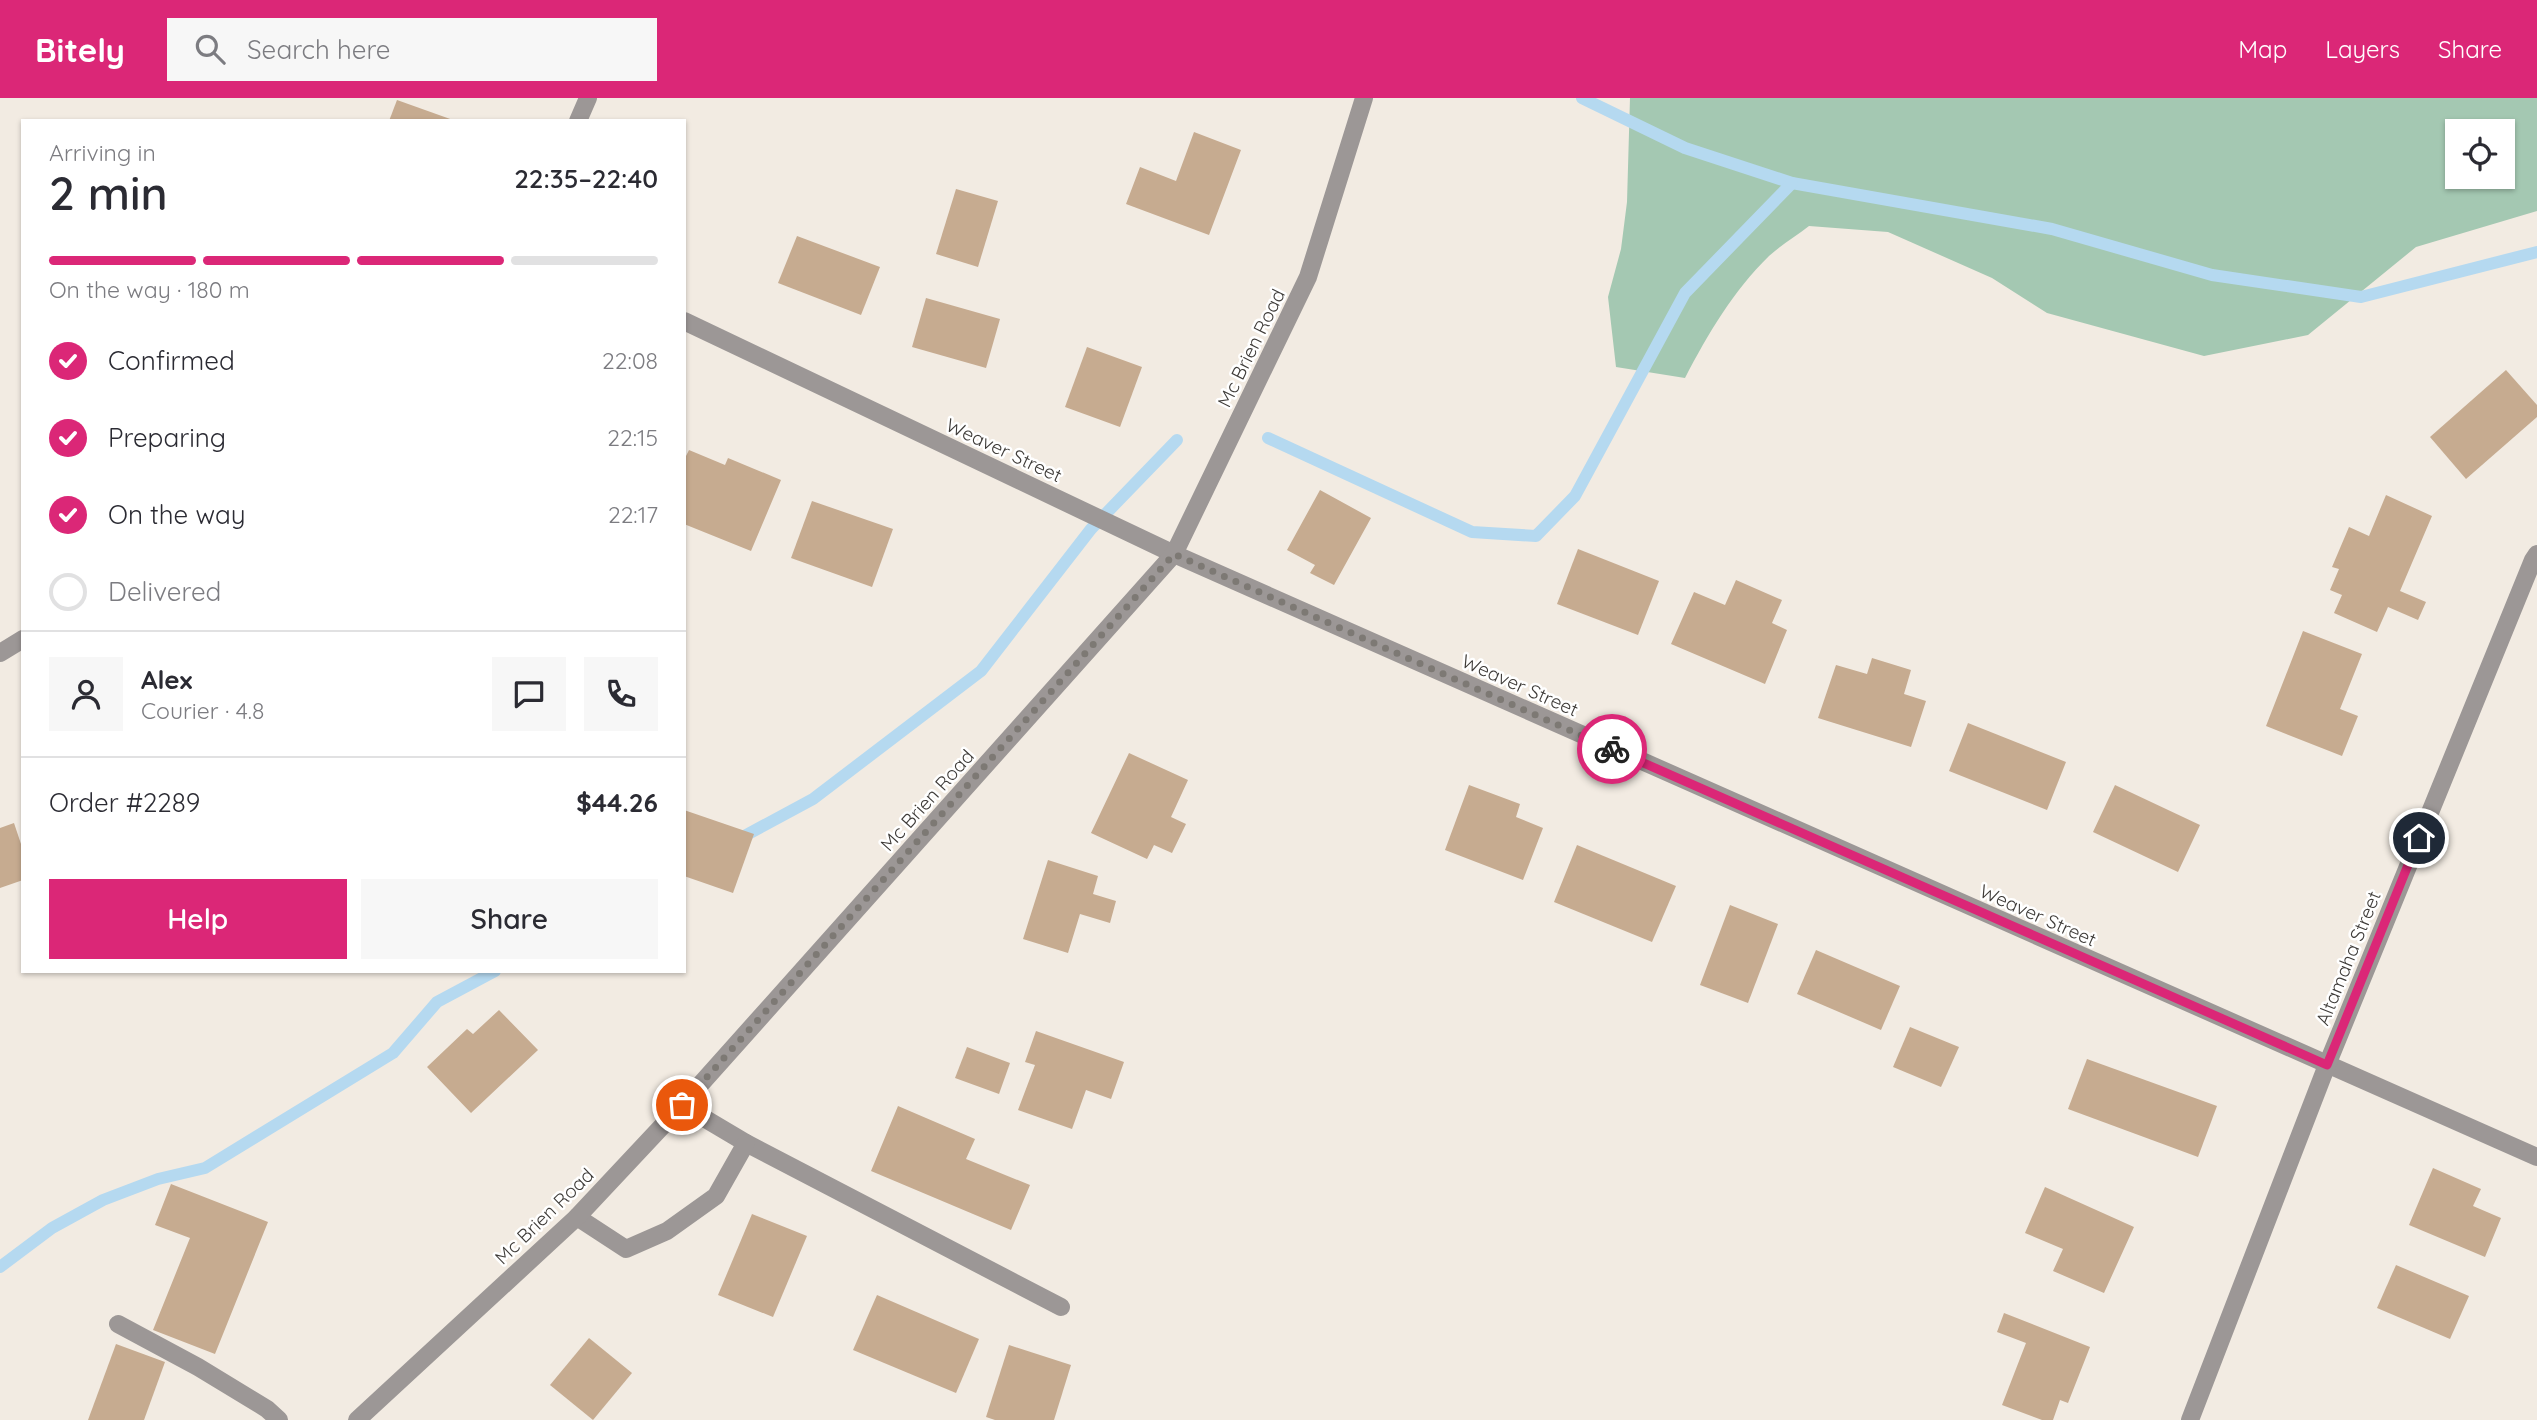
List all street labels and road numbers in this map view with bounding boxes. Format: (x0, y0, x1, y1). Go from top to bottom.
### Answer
street label: Mc Brien Road (1212, 285, 1290, 411)
street label: Weaver Street (942, 413, 1066, 487)
street label: Weaver Street (1458, 649, 1582, 721)
street label: Mc Brien Road (875, 744, 979, 856)
street label: Weaver Street (1976, 879, 2100, 951)
street label: Altamaha Street (2310, 887, 2386, 1029)
street label: Mc Brien Road (489, 1163, 599, 1269)

